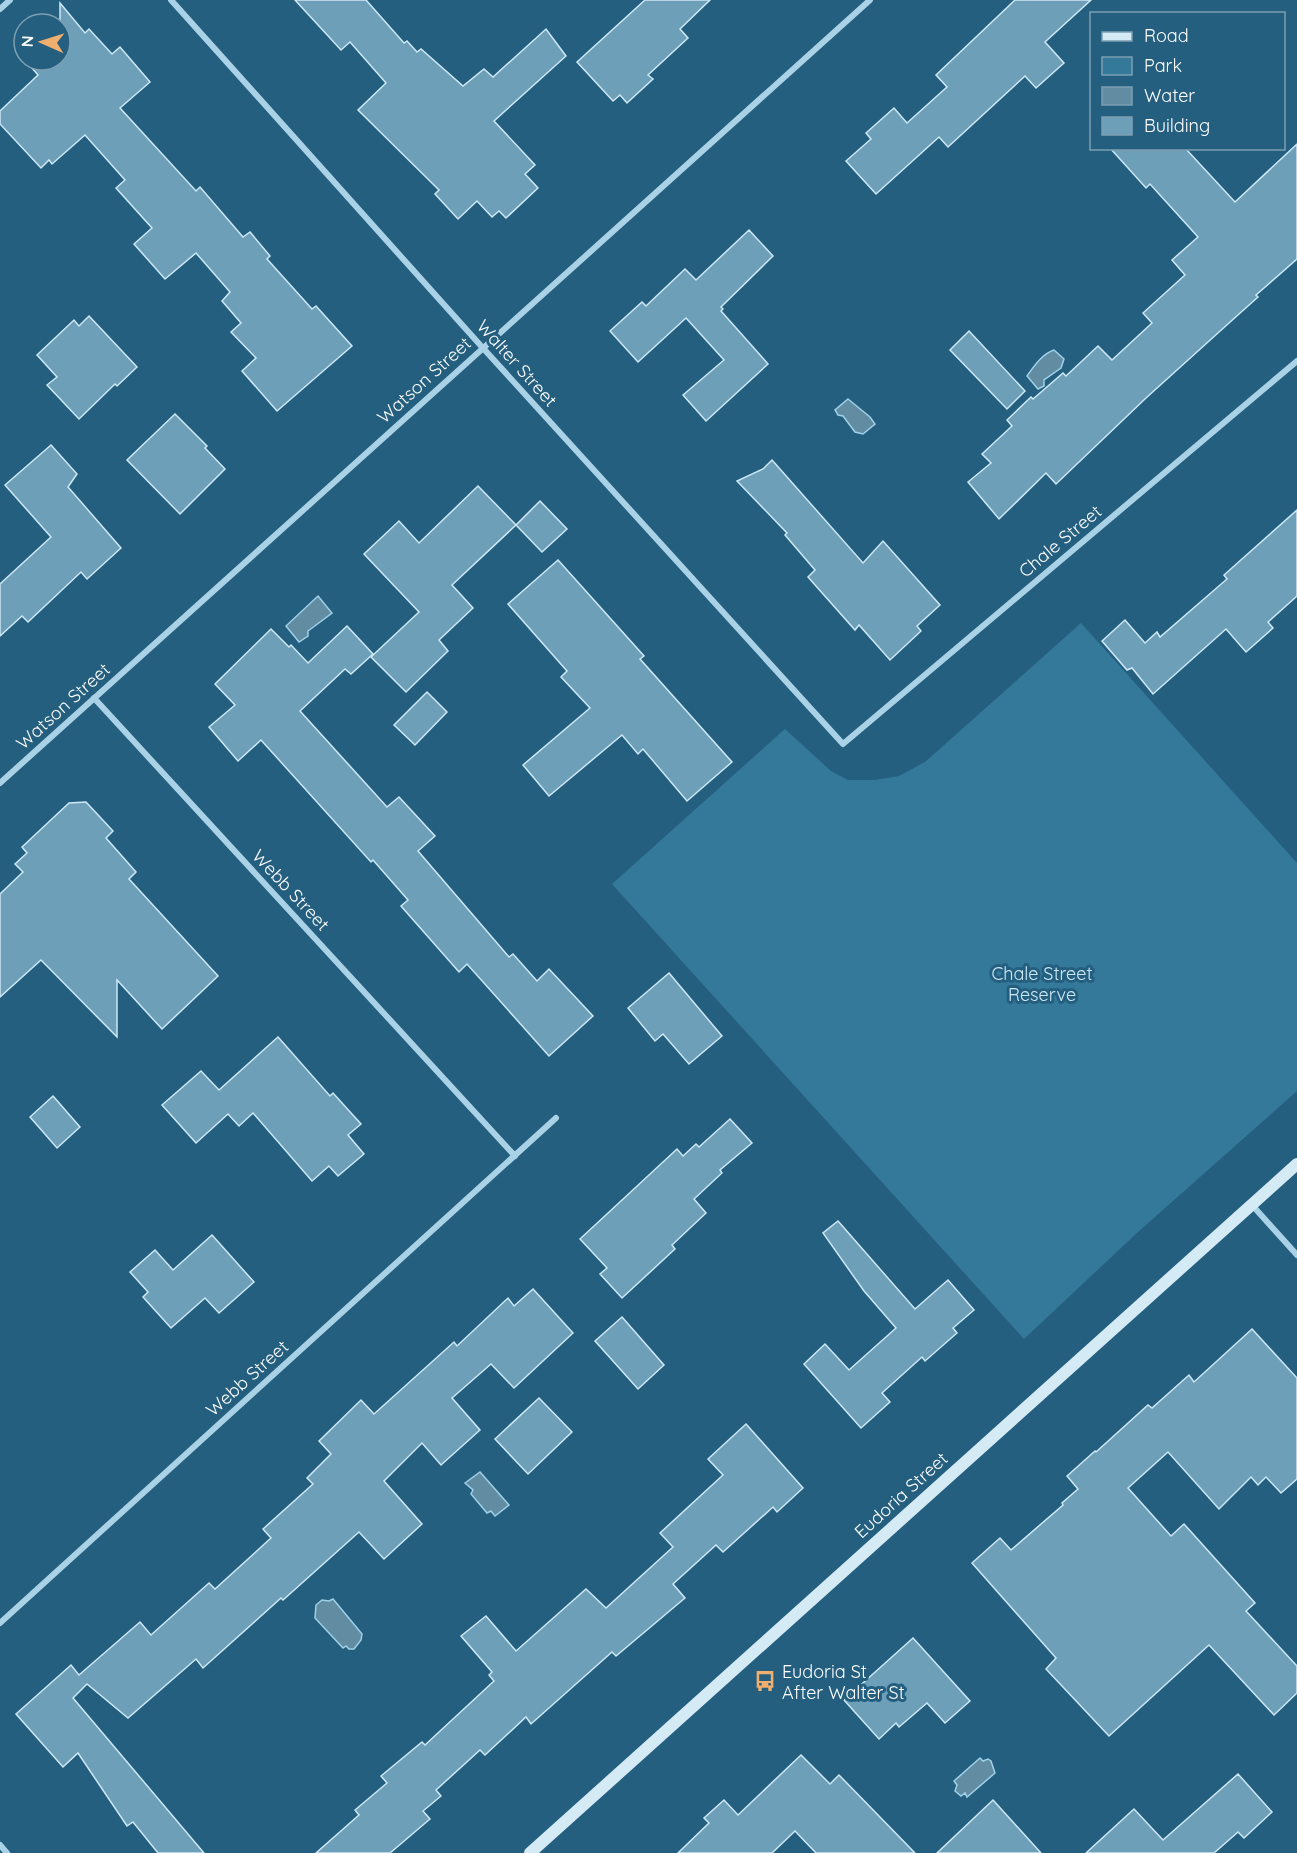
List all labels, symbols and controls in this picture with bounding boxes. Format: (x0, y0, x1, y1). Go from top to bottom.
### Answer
north arrow (12, 12, 72, 72)
legend (1090, 12, 1285, 150)
text: Road (1144, 24, 1189, 47)
text: N (17, 35, 37, 48)
text: Park (1144, 54, 1182, 77)
text: Water (1144, 84, 1195, 107)
text: Building (1144, 114, 1210, 137)
street label: Walter Street (472, 315, 562, 411)
street label: Watson Street (372, 332, 476, 428)
street label: Chale Street (1014, 500, 1106, 582)
street label: Watson Street (11, 658, 115, 754)
street label: Webb Street (247, 844, 335, 936)
park label: Chale Street Reserve (991, 962, 1093, 1006)
street label: Webb Street (201, 1335, 293, 1421)
street label: Eudoria Street (850, 1447, 952, 1543)
place label: Eudoria St After Walter St (782, 1660, 905, 1704)
bus stop icon: Eudoria St After Walter St (753, 1669, 777, 1693)

